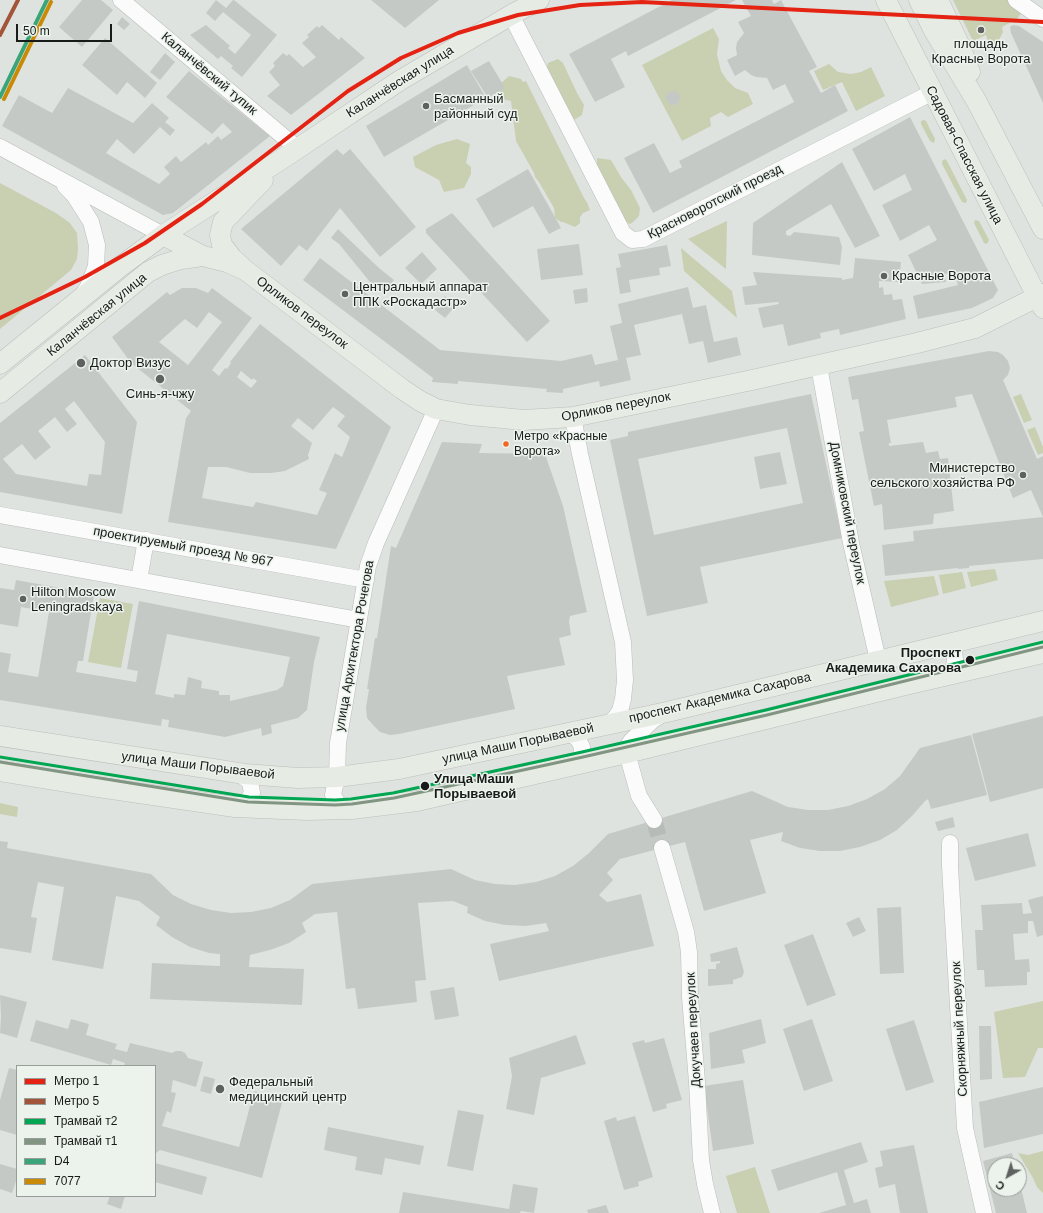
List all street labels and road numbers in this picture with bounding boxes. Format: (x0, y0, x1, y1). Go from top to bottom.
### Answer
street label: Каланчёвский тупик (158, 29, 260, 119)
street label: Каланчёвская улица (343, 43, 457, 121)
street label: Садовая-Спасская улица (922, 83, 1006, 227)
street label: Красноворотский проезд (645, 161, 785, 243)
street label: Каланчёвская улица (44, 270, 150, 360)
street label: Орликов переулок (253, 273, 351, 353)
street label: Орликов переулок (560, 389, 672, 425)
street label: Домниковский переулок (825, 440, 869, 586)
street label: проектируемый проезд № 967 (92, 524, 274, 570)
street label: улица Архитектора Рочегова (332, 559, 378, 733)
street label: проспект Академика Сахарова (628, 669, 812, 727)
street label: улица Маши Порываевой (441, 720, 595, 768)
street label: улица Маши Порываевой (120, 749, 276, 783)
street label: Скорняжный переулок (949, 961, 971, 1097)
street label: Докучаев переулок (683, 972, 705, 1088)

